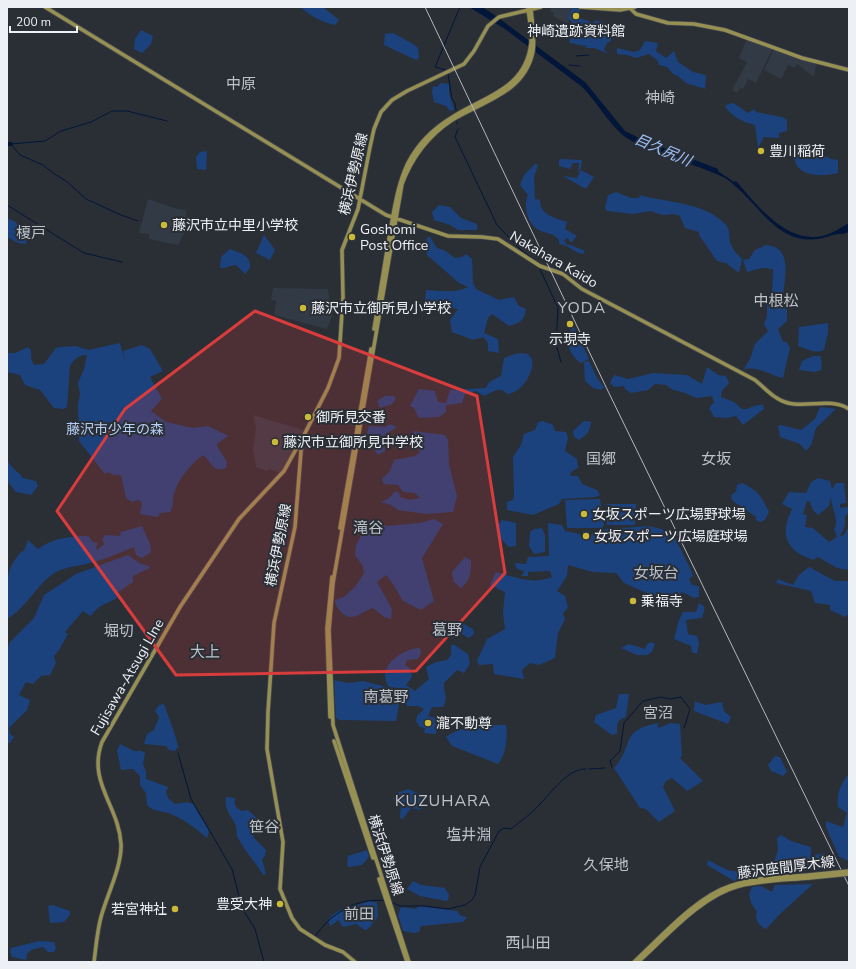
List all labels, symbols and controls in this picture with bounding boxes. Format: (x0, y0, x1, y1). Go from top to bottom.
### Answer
scale bar (10, 8, 77, 34)
marker: 神崎遺跡資料館 (571, 11, 581, 21)
text: 200 m (16, 14, 51, 30)
place label: 神崎遺跡資料館 (527, 22, 625, 41)
district label: 中原 (226, 74, 256, 94)
district label: 神崎 (645, 88, 675, 108)
water label: 目久尻川 (631, 129, 696, 172)
street label: 横浜伊勢原線 (335, 131, 372, 217)
place label: 豊川稲荷 (769, 142, 825, 161)
marker: 豊川稲荷 (756, 146, 766, 156)
place label: 藤沢市立中里小学校 (172, 216, 298, 235)
marker: 藤沢市立中里小学校 (159, 220, 169, 230)
place label: Goshomi Post Office (360, 220, 428, 255)
district label: 榎戸 (16, 223, 46, 243)
street label: Nakahara Kaido (506, 226, 601, 292)
marker: Goshomi Post Office (347, 232, 357, 242)
district label: 中根松 (753, 291, 799, 311)
district label: YODA (557, 297, 606, 319)
place label: 藤沢市立御所見小学校 (311, 299, 451, 318)
marker: 藤沢市立御所見小学校 (298, 303, 308, 313)
marker: 示現寺 (565, 319, 575, 329)
place label: 示現寺 (549, 330, 591, 349)
place label: 御所見交番 (316, 408, 386, 427)
marker: 御所見交番 (303, 412, 313, 422)
park label: 藤沢市少年の森 (66, 420, 164, 439)
place label: 藤沢市立御所見中学校 (283, 433, 423, 452)
marker: 藤沢市立御所見中学校 (270, 437, 280, 447)
district label: 国郷 (586, 449, 616, 469)
district label: 女坂 (701, 449, 731, 469)
street label: 横浜伊勢原線 (261, 502, 296, 588)
place label: 女坂スポーツ広場野球場 (592, 505, 746, 524)
marker: 女坂スポーツ広場野球場 (579, 509, 589, 519)
district label: 滝谷 (353, 518, 383, 538)
place label: 女坂スポーツ広場庭球場 (594, 527, 748, 546)
marker: 女坂スポーツ広場庭球場 (581, 531, 591, 541)
district label: 女坂台 (633, 563, 679, 583)
place label: 乗福寺 (641, 592, 683, 611)
marker: 乗福寺 (628, 596, 638, 606)
street label: Fujisawa-Atsugi LIne (86, 615, 169, 739)
district label: 葛野 (432, 620, 462, 640)
district label: 堀切 (104, 621, 134, 641)
district label: 大上 (190, 642, 220, 662)
district label: 南葛野 (363, 687, 409, 707)
district label: 宮沼 (643, 703, 673, 723)
place label: 瀧不動尊 (436, 714, 492, 733)
marker: 瀧不動尊 (423, 718, 433, 728)
district label: KUZUHARA (395, 790, 491, 812)
street label: 横浜伊勢原線 (364, 812, 408, 898)
district label: 笹谷 (249, 817, 279, 837)
district label: 塩井淵 (446, 825, 492, 845)
street label: 藤沢座間厚木線 (736, 852, 836, 883)
district label: 久保地 (583, 855, 629, 875)
place label: 豊受大神 (216, 895, 272, 914)
marker: 豊受大神 (275, 899, 285, 909)
place label: 若宮神社 (111, 900, 167, 919)
marker: 若宮神社 (170, 904, 180, 914)
district label: 前田 (344, 904, 374, 924)
district label: 西山田 (505, 933, 551, 953)

